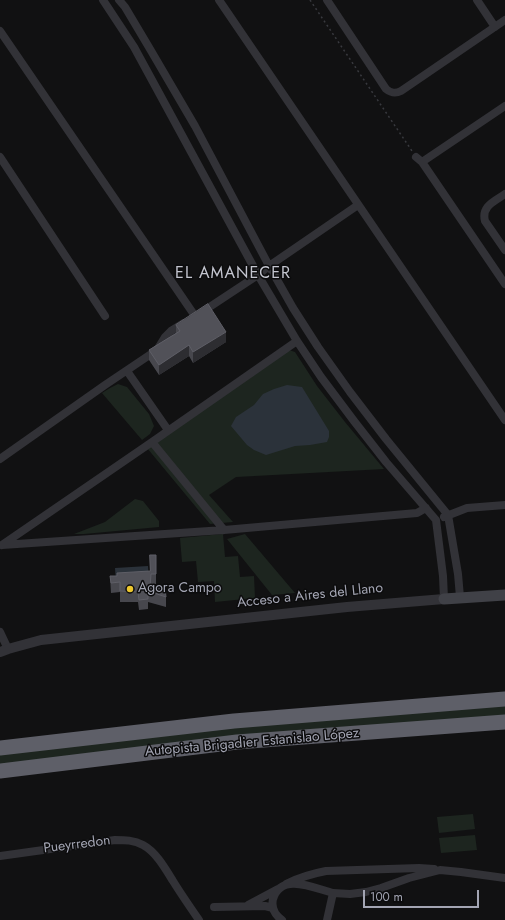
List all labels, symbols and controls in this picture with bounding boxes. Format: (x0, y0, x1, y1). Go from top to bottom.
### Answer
district label: EL AMANECER (175, 264, 291, 284)
street label: Acceso a Aires del Llano (236, 580, 384, 612)
place label: Agora Campo (138, 581, 221, 597)
marker: Agora Campo (125, 584, 135, 594)
street label: Autopista Brigadier Estanislao López (144, 725, 360, 761)
street label: Pueyrredon (42, 833, 112, 857)
scale bar (365, 882, 481, 908)
text: 100 m (370, 888, 403, 906)

